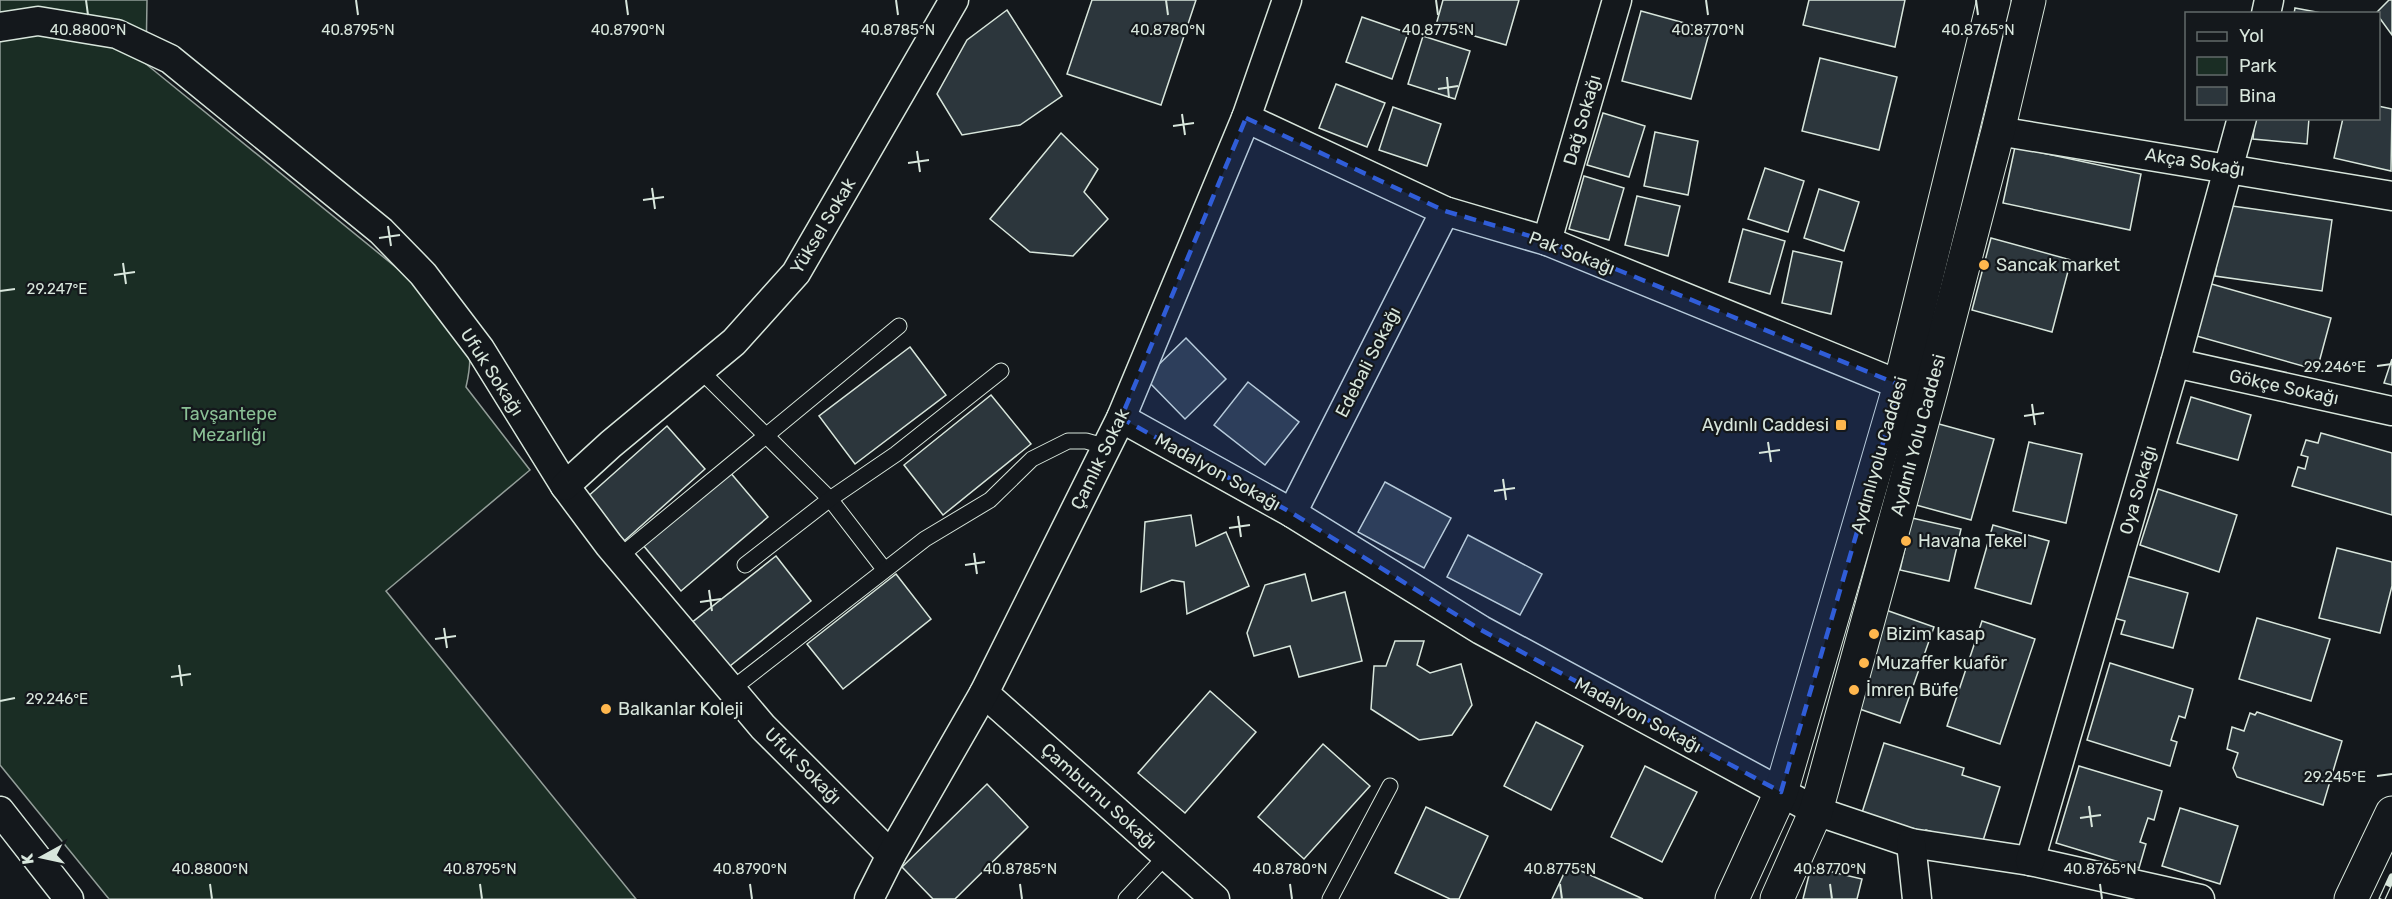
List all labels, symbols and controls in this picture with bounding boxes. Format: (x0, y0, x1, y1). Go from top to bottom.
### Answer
legend (2185, 12, 2380, 120)
text: 40.8800°N (50, 21, 126, 39)
text: 40.8795°N (321, 21, 395, 39)
text: 40.8790°N (591, 21, 665, 39)
text: 40.8785°N (861, 21, 935, 39)
text: 40.8780°N (1131, 21, 1205, 39)
text: 40.8775°N (1402, 21, 1474, 39)
text: 40.8770°N (1672, 21, 1744, 39)
text: 40.8765°N (1941, 21, 2015, 39)
text: Yol (2239, 25, 2264, 47)
text: Park (2239, 55, 2277, 77)
street label: Dağ Sokağı (1559, 72, 1605, 168)
text: Bina (2239, 85, 2276, 107)
street label: Akça Sokağı (2143, 143, 2247, 181)
street label: Yüksel Sokak (786, 173, 861, 278)
street label: Pak Sokağı (1526, 227, 1618, 279)
place label: Sancak market (1996, 254, 2120, 276)
marker: Sancak market (1977, 258, 1991, 272)
text: 29.247°E (27, 280, 87, 298)
street label: Edebali Sokağı (1331, 303, 1405, 421)
street label: Ufuk Sokağı (456, 324, 528, 420)
street label: Aydınlı Yolu Caddesi (1886, 352, 1950, 518)
text: 29.246°E (2304, 358, 2366, 376)
street label: Gökçe Sokağı (2227, 365, 2341, 409)
street label: Aydınlıyolu Caddesi (1846, 374, 1912, 536)
park label: Tavşantepe Mezarlığı (181, 403, 277, 446)
street label: Çamlık Sokak (1066, 404, 1134, 513)
place label: Aydınlı Caddesi (1702, 414, 1829, 436)
marker: Aydınlı Caddesi (1834, 418, 1848, 432)
street label: Madalyon Sokağı (1151, 428, 1285, 516)
street label: Oya Sokağı (2115, 443, 2161, 537)
place label: Havana Tekel (1918, 530, 2027, 552)
marker: Havana Tekel (1899, 534, 1913, 548)
place label: Bizim kasap (1886, 623, 1985, 645)
marker: Bizim kasap (1867, 627, 1881, 641)
place label: Muzaffer kuaför (1876, 652, 2007, 674)
marker: Muzaffer kuaför (1857, 656, 1871, 670)
street label: Madalyon Sokağı (1571, 672, 1705, 758)
place label: İmren Büfe (1866, 679, 1959, 701)
marker: İmren Büfe (1847, 683, 1861, 697)
text: 29.246°E (26, 690, 88, 708)
place label: Balkanlar Koleji (618, 698, 743, 720)
marker: Balkanlar Koleji (599, 702, 613, 716)
street label: Ufuk Sokağı (760, 723, 846, 809)
street label: Çamburnu Sokağı (1037, 738, 1161, 854)
text: 29.245°E (2304, 768, 2366, 786)
north arrow (12, 827, 72, 887)
text: K (17, 852, 38, 866)
text: 40.8800°N (172, 860, 248, 878)
text: 40.8795°N (443, 860, 517, 878)
text: 40.8790°N (713, 860, 787, 878)
text: 40.8785°N (983, 860, 1057, 878)
text: 40.8780°N (1253, 860, 1327, 878)
text: 40.8775°N (1524, 860, 1596, 878)
text: 40.8770°N (1794, 860, 1866, 878)
text: 40.8765°N (2063, 860, 2137, 878)

